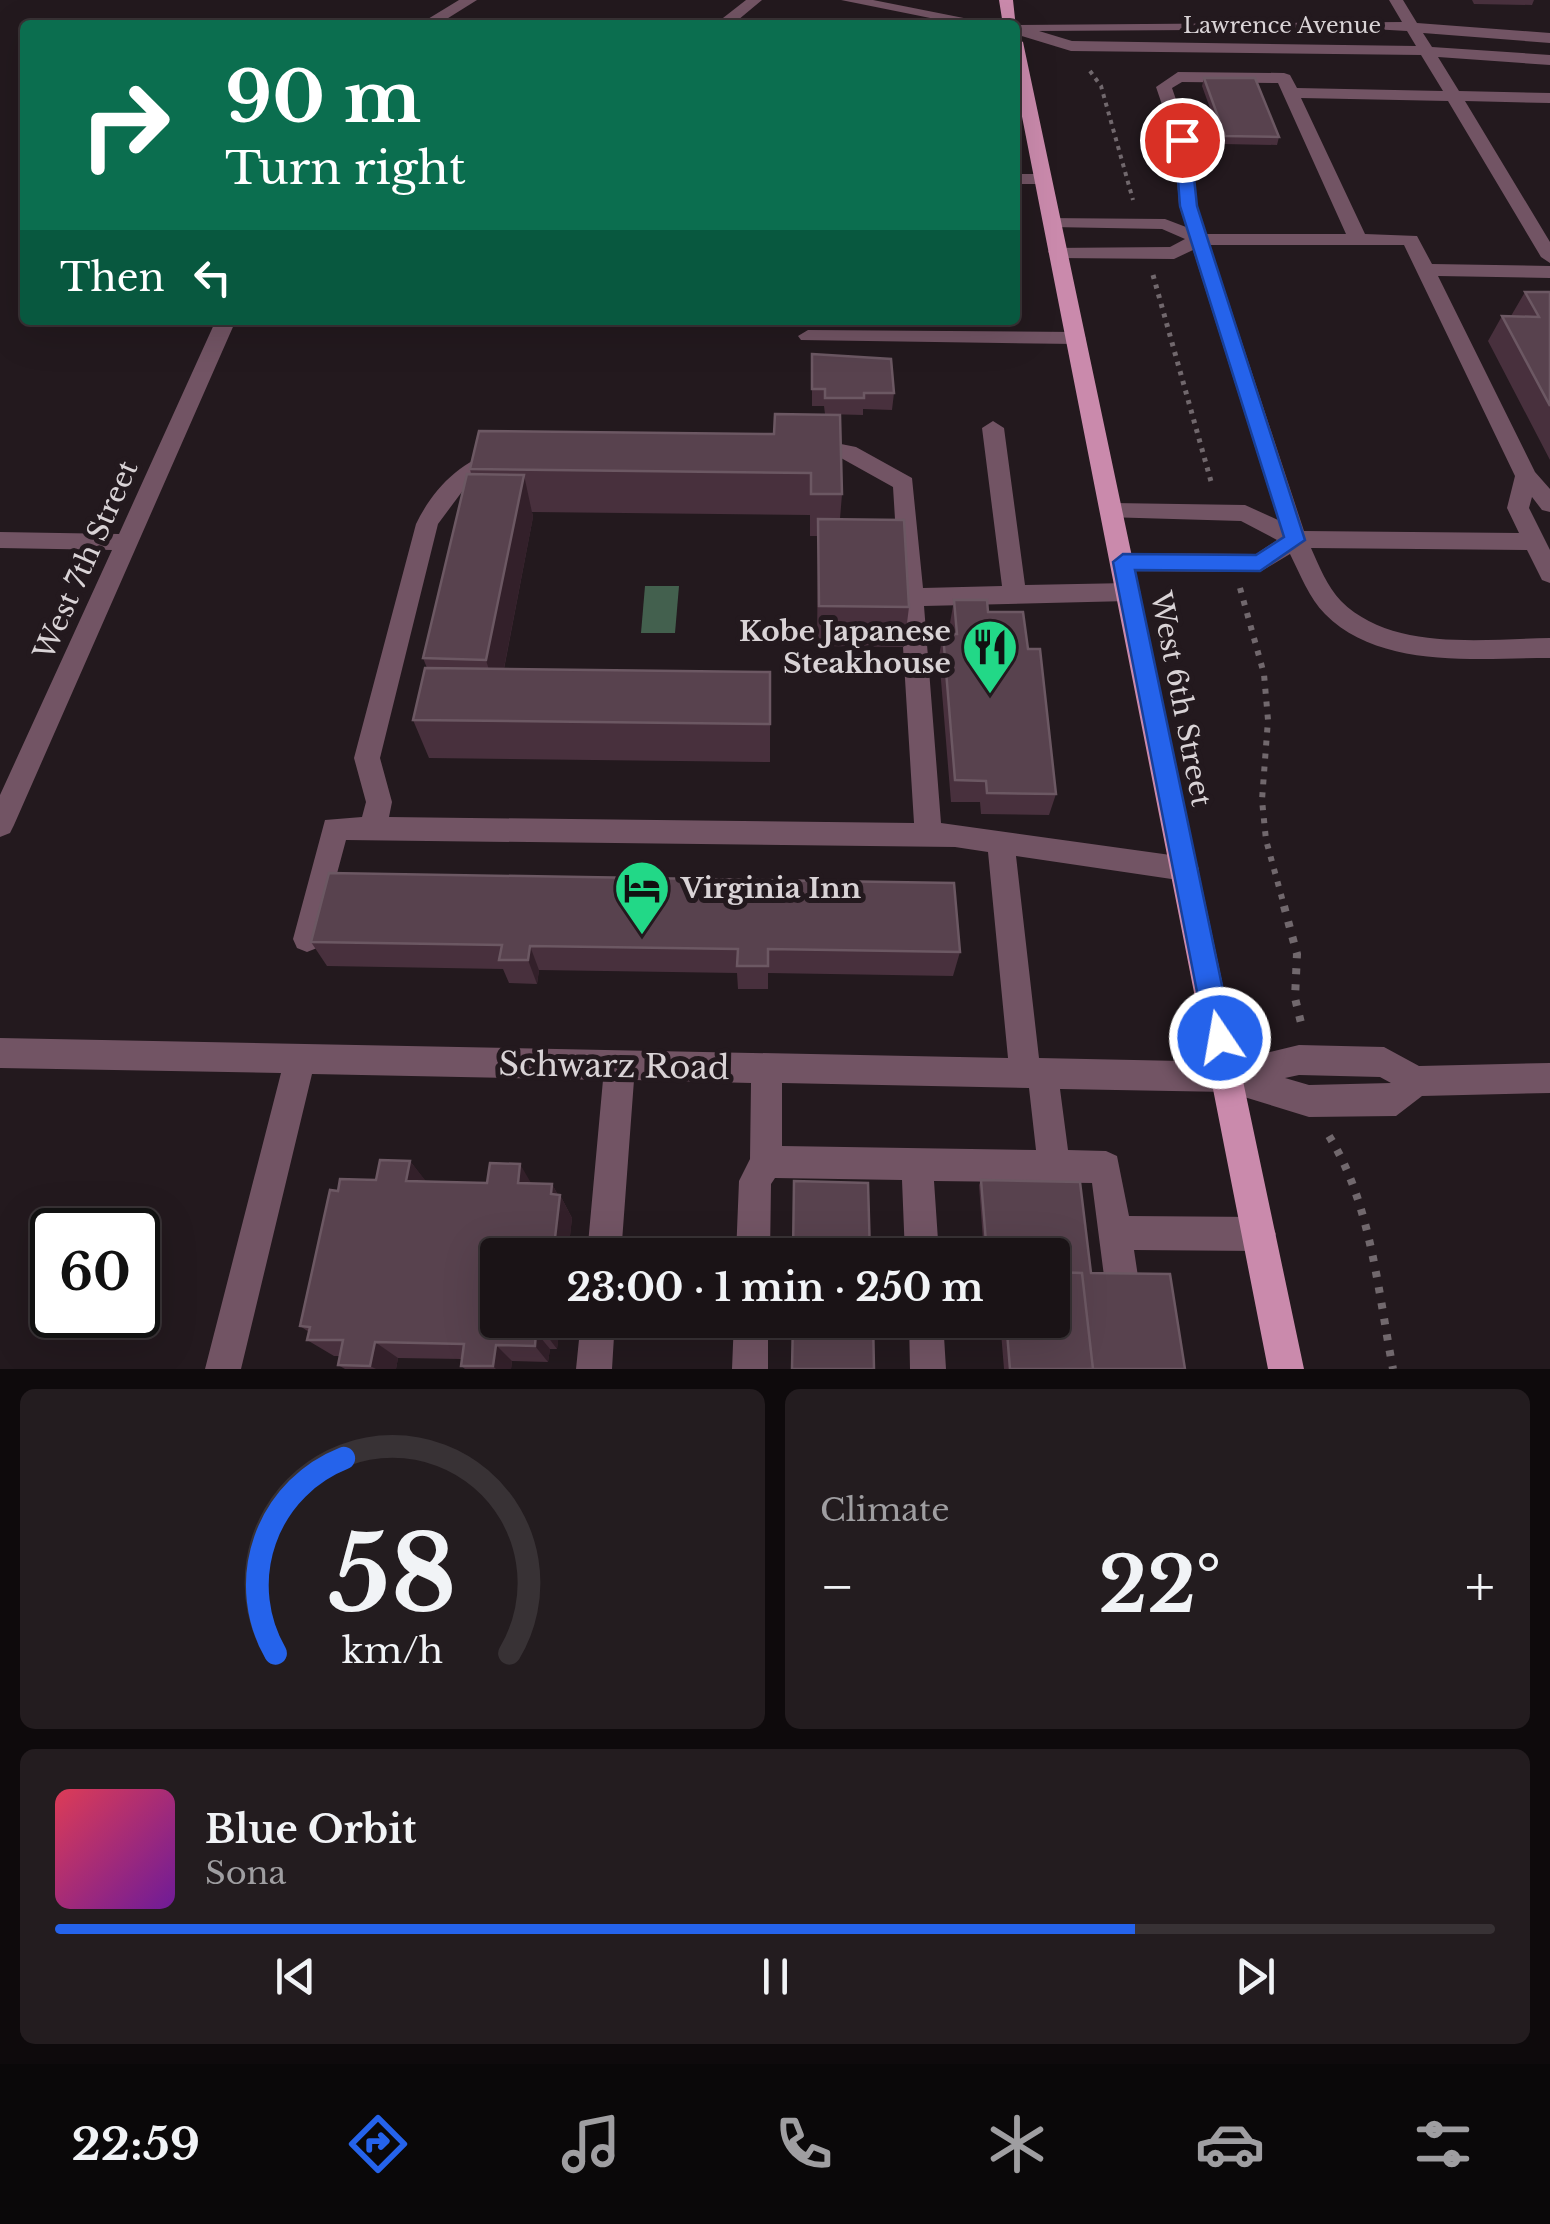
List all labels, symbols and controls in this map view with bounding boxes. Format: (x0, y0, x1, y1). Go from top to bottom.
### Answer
street label: Lawrence Avenue (1183, 12, 1381, 39)
text: 90 m (225, 54, 421, 141)
icon: right (60, 60, 190, 190)
pin (1140, 98, 1225, 183)
icon: arrive (1155, 113, 1210, 168)
text: Turn right (225, 140, 466, 196)
icon: left (185, 250, 240, 305)
text: Then (60, 254, 165, 301)
street label: West 7th Street (26, 455, 146, 666)
street label: West 6th Street (1143, 588, 1219, 810)
place label: Kobe Japanese Steakhouse (739, 614, 951, 681)
restaurant icon: Kobe Japanese Steakhouse (960, 617, 1020, 696)
hotel icon: Virginia Inn (612, 858, 672, 937)
place label: Virginia Inn (680, 871, 861, 906)
position arrow (1168, 986, 1272, 1090)
street label: Schwarz Road (498, 1044, 730, 1088)
speed limit sign: 60 (30, 1208, 160, 1338)
text: 23:00 · 1 min · 250 m (566, 1264, 984, 1311)
text: Climate (820, 1490, 949, 1530)
text: 58 (329, 1510, 456, 1639)
text: 22° (1098, 1539, 1221, 1632)
text: − (820, 1553, 855, 1621)
text: + (1465, 1553, 1495, 1621)
text: km/h (342, 1628, 443, 1673)
text: Blue Orbit (205, 1806, 416, 1853)
text: Sona (205, 1853, 286, 1893)
icon: previous (268, 1949, 323, 2004)
icon: pause (748, 1949, 803, 2004)
icon: next (1228, 1949, 1283, 2004)
icon: directions (343, 2109, 413, 2179)
icon: music (556, 2109, 626, 2179)
icon: phone (769, 2109, 839, 2179)
icon: climate (982, 2109, 1052, 2179)
icon: car (1195, 2109, 1265, 2179)
icon: filters (1408, 2109, 1478, 2179)
text: 22:59 (72, 2116, 200, 2172)

